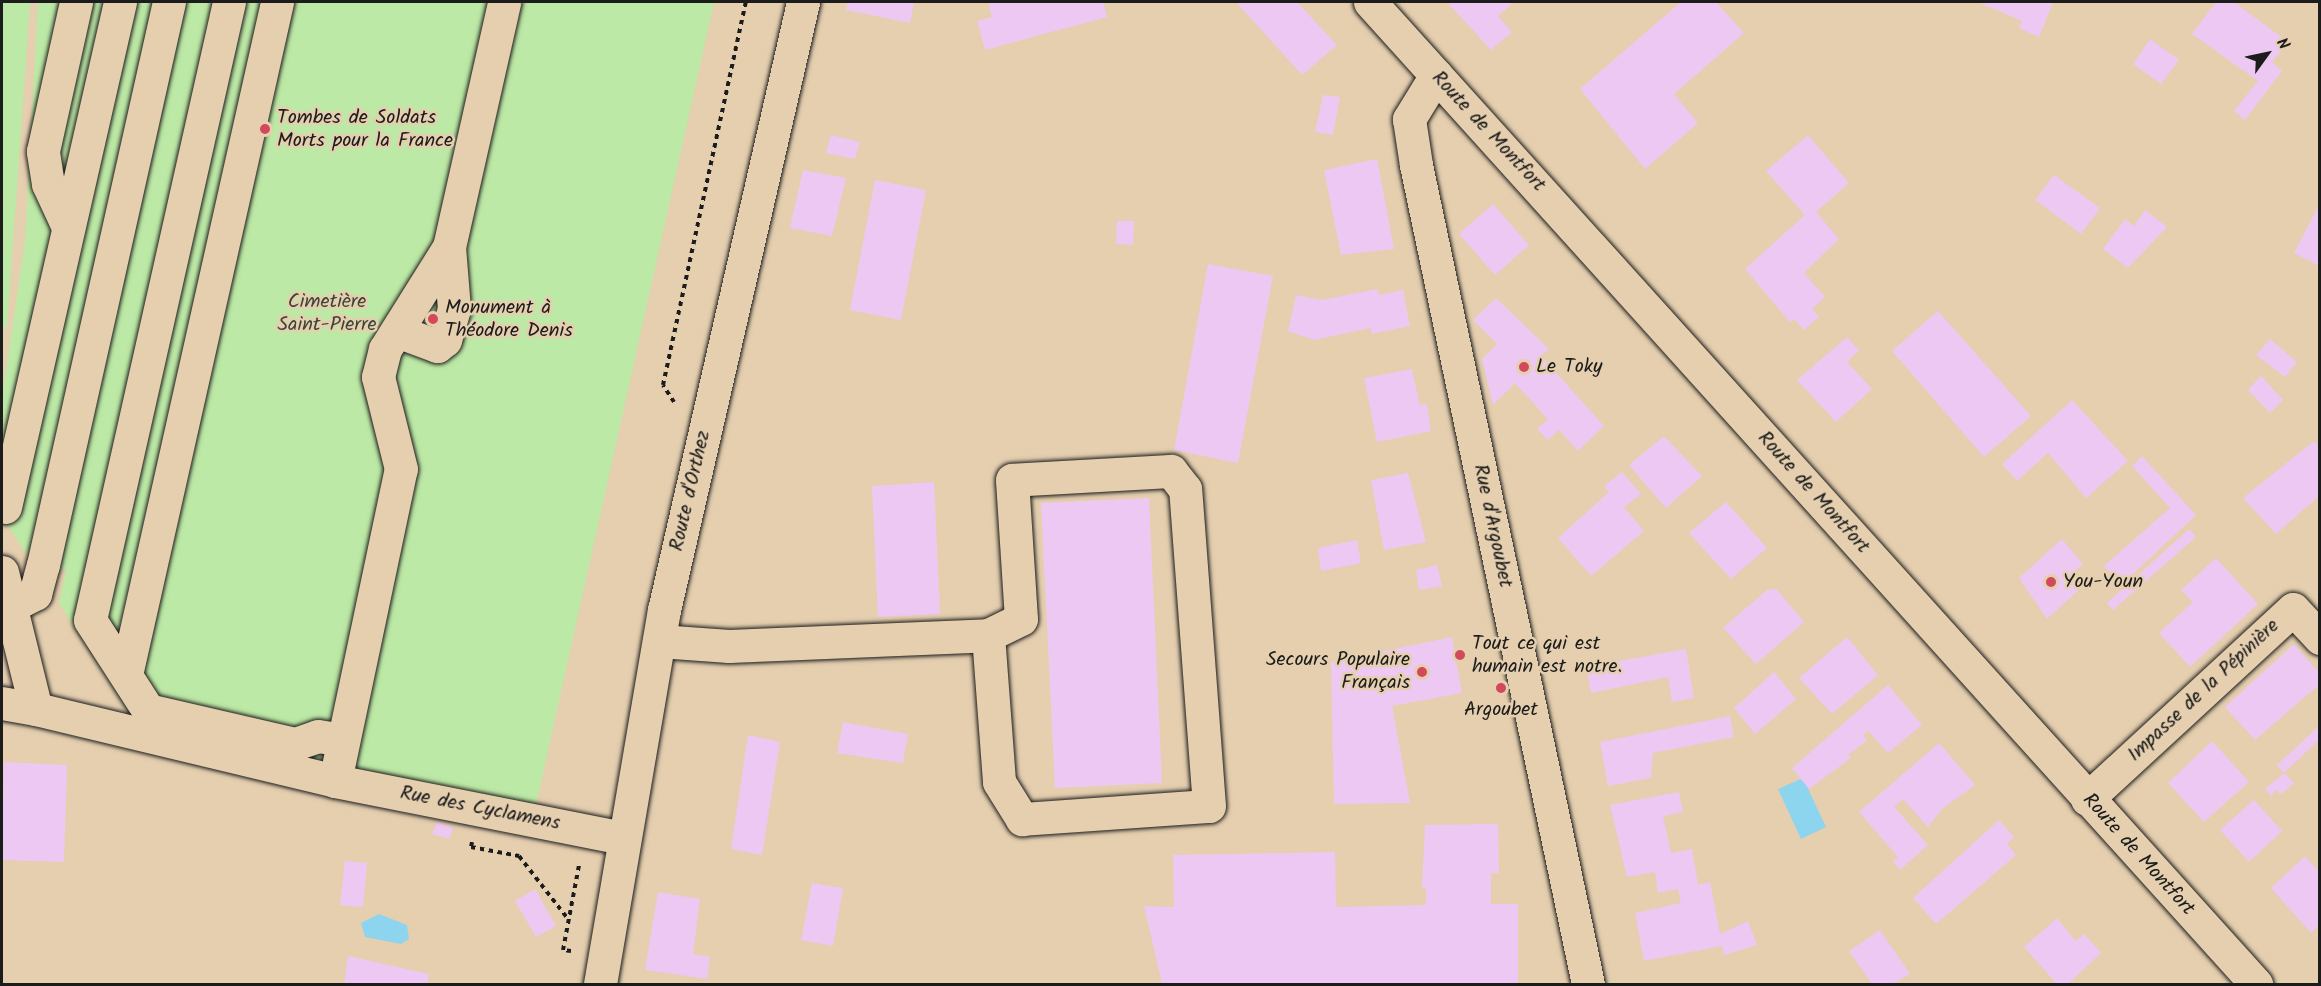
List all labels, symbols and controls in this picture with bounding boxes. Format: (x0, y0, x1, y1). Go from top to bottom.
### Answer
north arrow (2237, 24, 2297, 84)
text: N (2269, 33, 2296, 55)
street label: Route de Montfort (1426, 67, 1550, 197)
place label: Tombes de Soldats Morts pour la France (277, 106, 453, 153)
marker: Tombes de Soldats Morts pour la France (258, 122, 272, 136)
park label: Cimetière Saint-Pierre (277, 291, 377, 338)
place label: Monument à Théodore Denis (445, 296, 573, 343)
marker: Monument à Théodore Denis (426, 312, 440, 326)
place label: Le Toky (1536, 355, 1602, 379)
marker: Le Toky (1517, 360, 1531, 374)
street label: Route de Montfort (1752, 427, 1874, 559)
street label: Route d'Orthez (665, 428, 717, 554)
street label: Rue d'Argoubet (1467, 462, 1517, 590)
place label: You-Youn (2063, 570, 2143, 594)
marker: You-Youn (2044, 575, 2058, 589)
street label: Impasse de la Pépinière (2123, 615, 2285, 767)
place label: Tout ce qui est humain est notre. (1472, 632, 1622, 679)
place label: Secours Populaire Français (1266, 648, 1410, 695)
marker: Tout ce qui est humain est notre. (1453, 648, 1467, 662)
marker: Secours Populaire Français (1415, 665, 1429, 679)
marker: Argoubet (1494, 681, 1508, 695)
place label: Argoubet (1464, 698, 1538, 722)
street label: Rue des Cyclamens (398, 782, 562, 836)
street label: Route de Montfort (2077, 789, 2199, 921)

